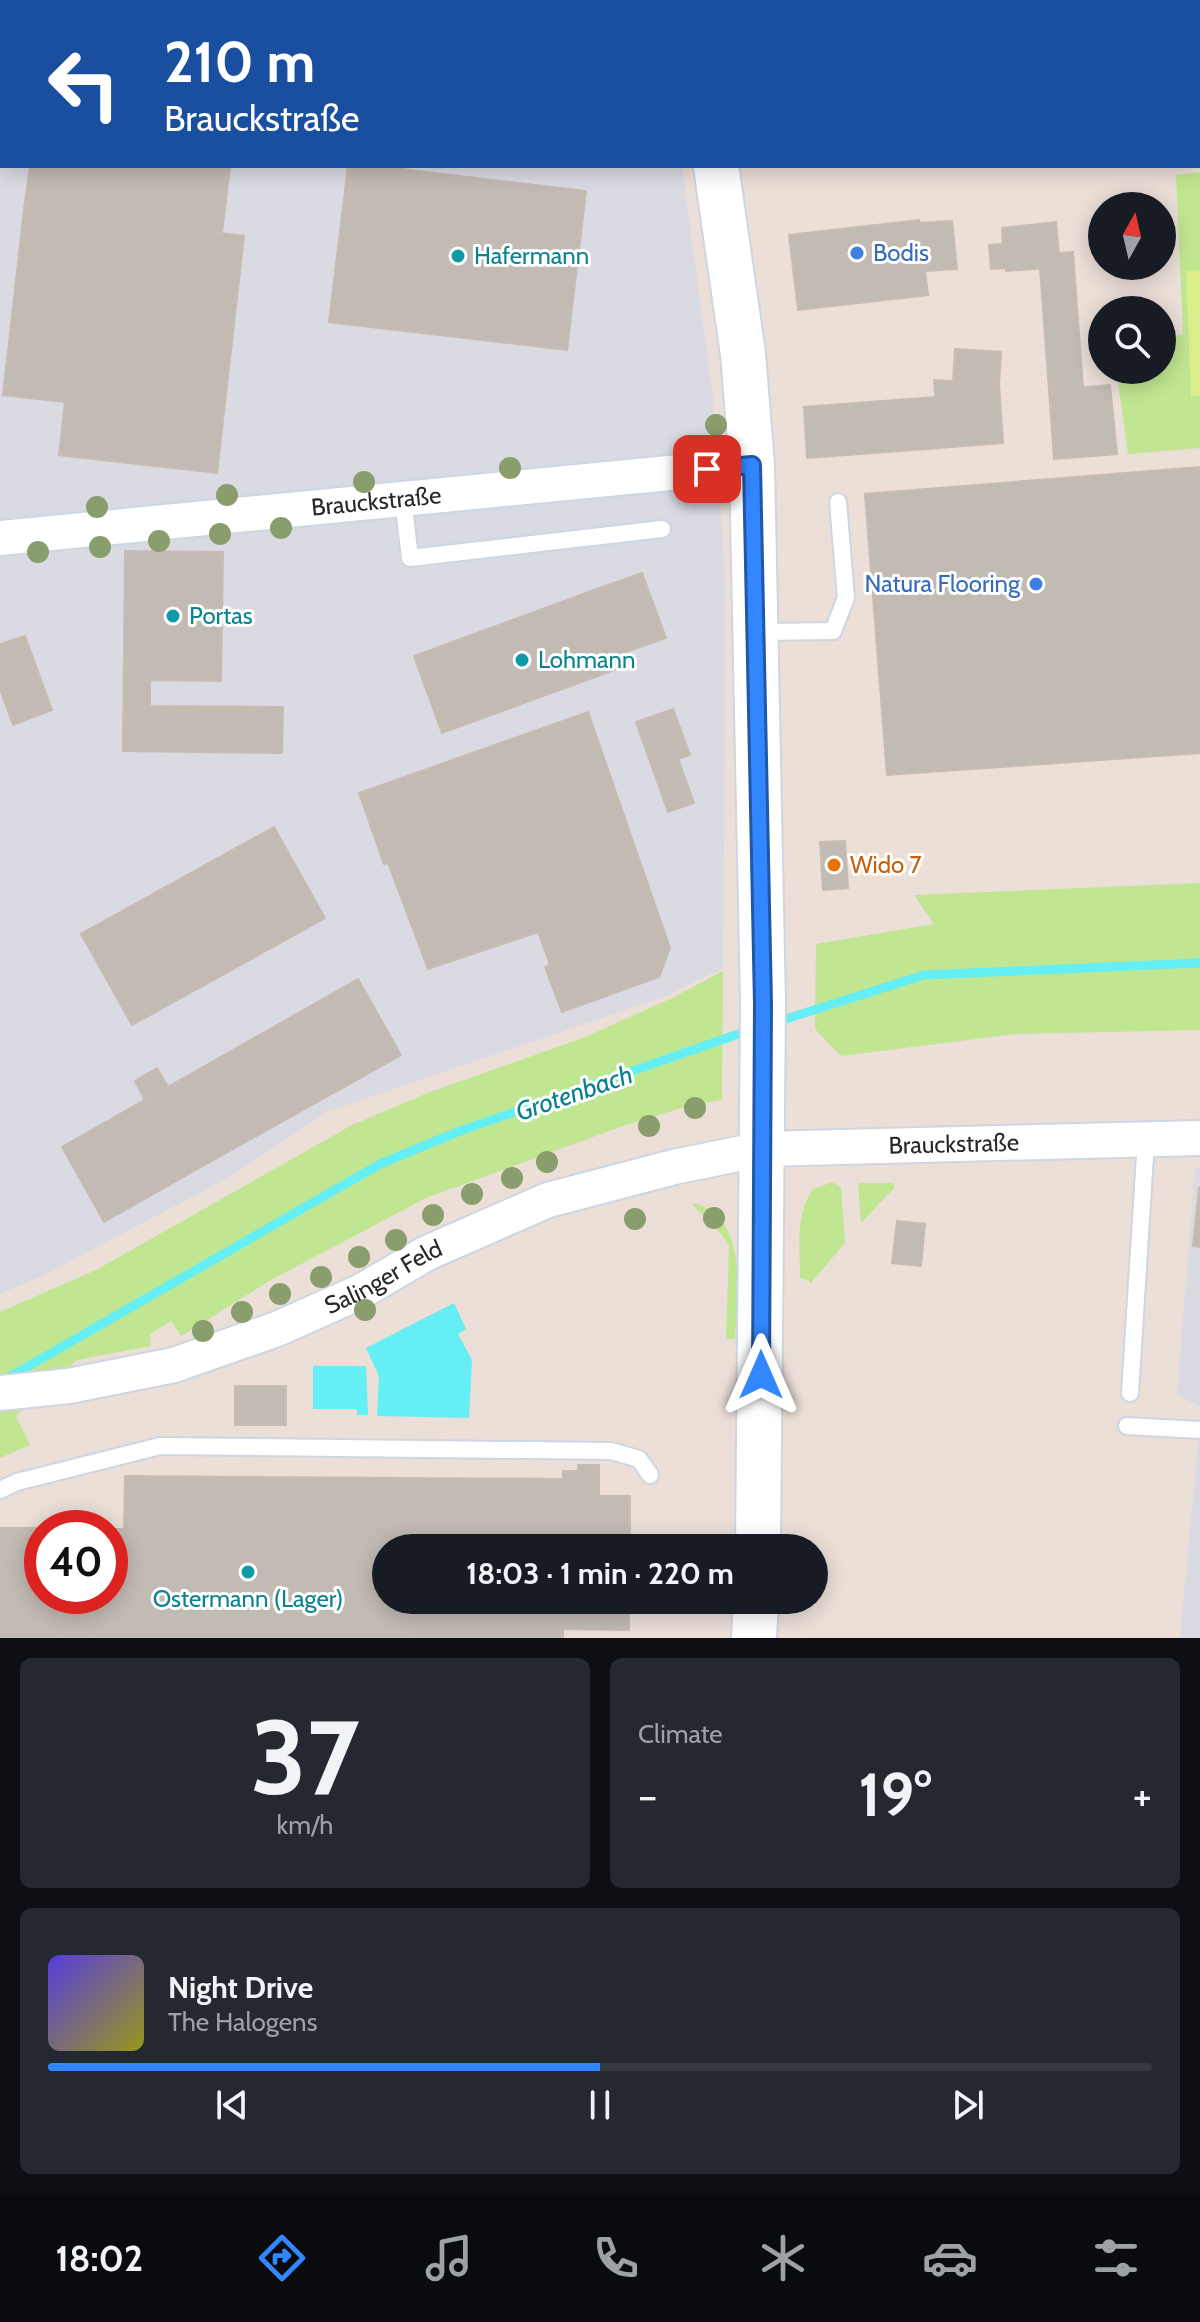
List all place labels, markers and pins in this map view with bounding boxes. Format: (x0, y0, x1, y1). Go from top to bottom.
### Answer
place label: Bodis (873, 238, 929, 267)
place label: Hafermann (474, 241, 589, 270)
marker: Bodis (848, 244, 866, 262)
marker: Hafermann (449, 247, 467, 265)
pin (673, 435, 741, 503)
place label: Natura Flooring (865, 569, 1021, 598)
marker: Natura Flooring (1027, 575, 1045, 593)
place label: Portas (189, 601, 253, 630)
marker: Portas (164, 607, 182, 625)
place label: Lohmann (538, 645, 635, 674)
marker: Lohmann (513, 651, 531, 669)
place label: Wido 7 (850, 850, 922, 879)
marker: Wido 7 (825, 856, 843, 874)
marker: Ostermann (Lager) (239, 1563, 257, 1581)
place label: Ostermann (Lager) (153, 1584, 343, 1613)

